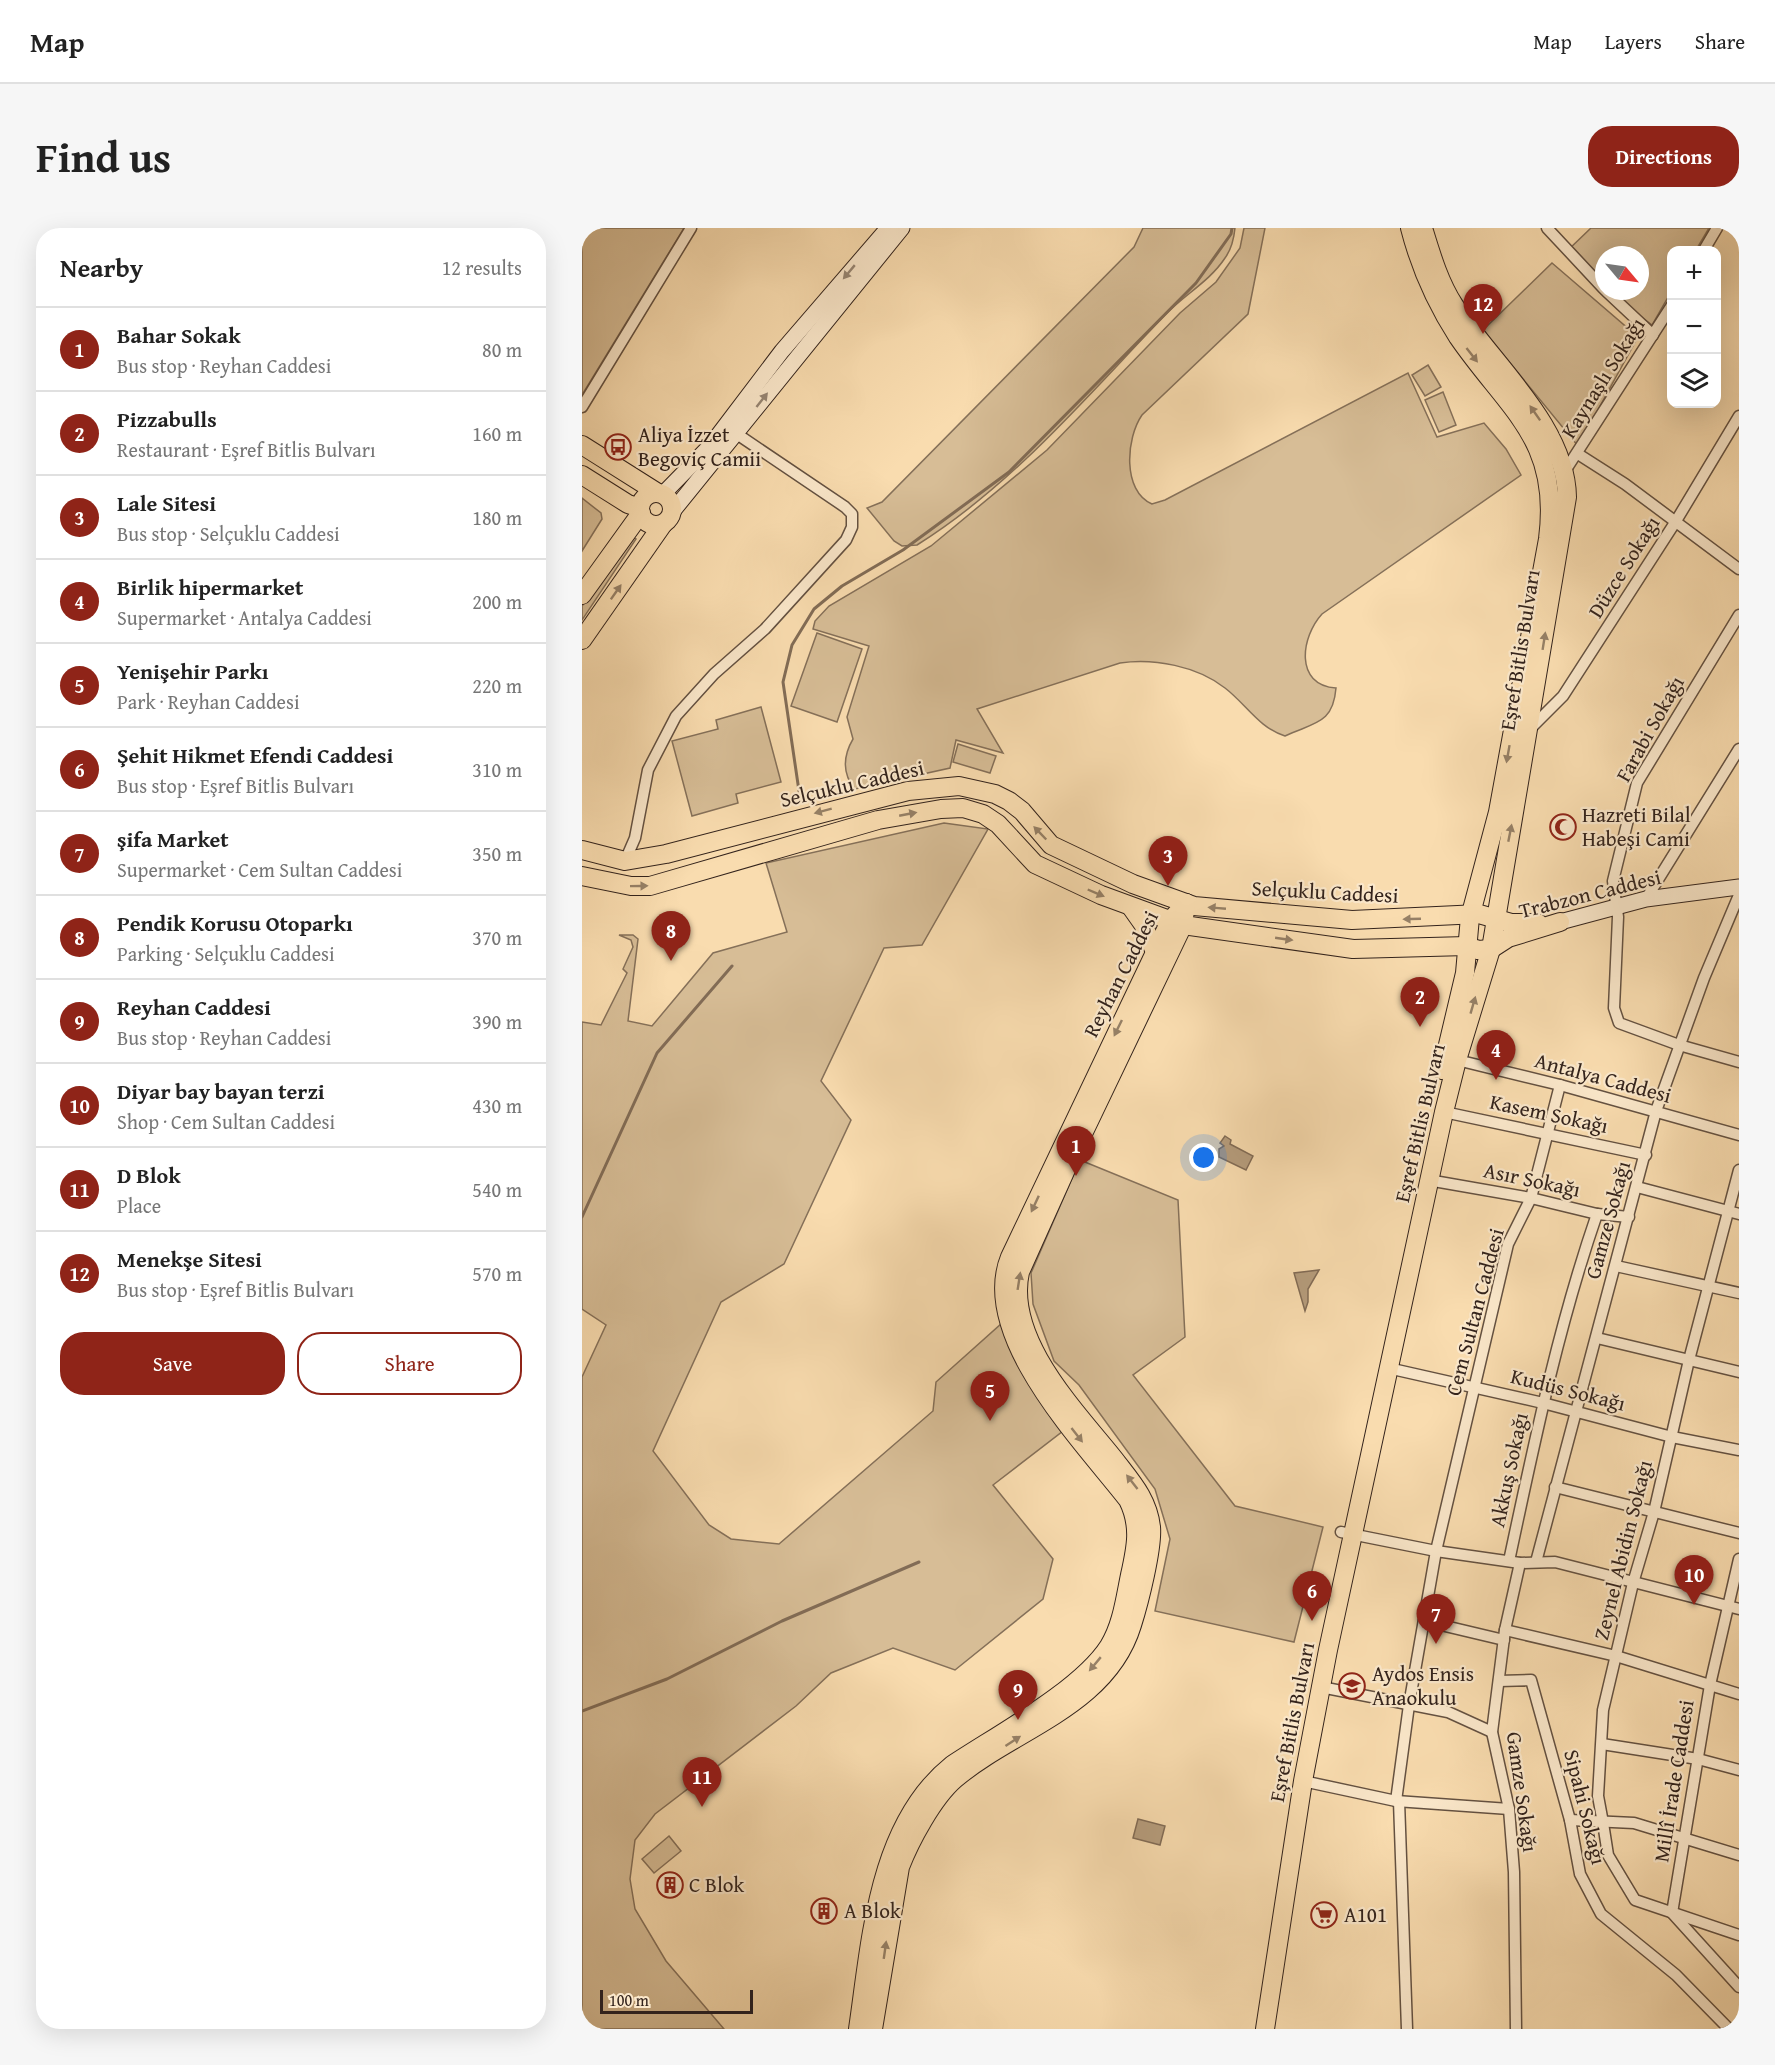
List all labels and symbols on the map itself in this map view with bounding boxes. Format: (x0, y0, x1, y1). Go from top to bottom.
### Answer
north arrow (1595, 246, 1649, 300)
one-way arrow (843, 264, 856, 279)
pin: 12 (1464, 285, 1502, 334)
street label: Kaynaşlı Sokağı (1553, 311, 1652, 444)
one-way arrow (1466, 347, 1478, 363)
one-way arrow (756, 393, 768, 408)
one-way arrow (1529, 406, 1541, 422)
place label: Aliya İzzet Begoviç Camii (638, 419, 761, 474)
bus stop icon: Aliya İzzet Begoviç Camii (603, 432, 633, 462)
street label: Düzce Sokağı (1580, 510, 1667, 624)
street label: Eşref Bitlis Bulvarı (1492, 567, 1548, 732)
one-way arrow (610, 584, 622, 600)
one-way arrow (1540, 631, 1549, 650)
street label: Farabi Sokağı (1608, 670, 1692, 787)
one-way arrow (1503, 745, 1512, 764)
street label: Selçuklu Caddesi (777, 752, 927, 815)
place label: Hazreti Bilal Habeşi Cami (1582, 799, 1691, 854)
one-way arrow (813, 807, 832, 817)
one-way arrow (899, 809, 918, 818)
mosque icon: Hazreti Bilal Habeşi Cami (1548, 812, 1578, 842)
one-way arrow (1506, 823, 1515, 842)
one-way arrow (1033, 826, 1047, 841)
pin: 3 (1148, 836, 1188, 886)
street label: Trabzon Caddesi (1516, 861, 1664, 926)
street label: Selçuklu Caddesi (1251, 872, 1399, 911)
one-way arrow (630, 881, 649, 891)
one-way arrow (1087, 888, 1105, 898)
one-way arrow (1208, 903, 1227, 913)
street label: Reyhan Caddesi (1075, 905, 1166, 1042)
pin: 8 (652, 912, 691, 961)
one-way arrow (1402, 915, 1421, 924)
one-way arrow (1275, 935, 1294, 944)
pin: 2 (1400, 978, 1440, 1027)
one-way arrow (1469, 996, 1478, 1014)
one-way arrow (1113, 1019, 1122, 1036)
pin: 4 (1476, 1030, 1516, 1080)
street label: Eşref Bitlis Bulvarı (1386, 1040, 1453, 1205)
street label: Antalya Caddesi (1531, 1044, 1675, 1111)
street label: Kasem Sokağı (1487, 1086, 1611, 1141)
pin: 1 (1056, 1126, 1096, 1176)
your location (1189, 1143, 1218, 1172)
street label: Asır Sokağı (1481, 1154, 1583, 1205)
street label: Gamze Sokağı (1577, 1157, 1638, 1282)
one-way arrow (1030, 1195, 1039, 1212)
street label: Cem Sultan Caddesi (1437, 1225, 1512, 1399)
one-way arrow (1014, 1271, 1023, 1290)
street label: Kudüs Sokağı (1507, 1360, 1629, 1419)
pin: 5 (970, 1372, 1010, 1421)
street label: Akkuş Sokağı (1481, 1410, 1536, 1530)
one-way arrow (1070, 1427, 1082, 1442)
street label: Zeynel Abidin Sokağı (1585, 1457, 1660, 1643)
one-way arrow (1125, 1474, 1138, 1490)
pin: 10 (1674, 1556, 1714, 1605)
pin: 6 (1292, 1572, 1332, 1621)
pin: 7 (1416, 1594, 1456, 1644)
street label: Eşref Bitlis Bulvarı (1261, 1639, 1322, 1804)
one-way arrow (1088, 1656, 1101, 1672)
place label: Aydos Ensis Anaokulu (1372, 1658, 1474, 1713)
pin: 9 (998, 1670, 1038, 1720)
school or university icon: Aydos Ensis Anaokulu (1337, 1671, 1367, 1701)
street label: Millî İrade Caddesi (1645, 1698, 1702, 1864)
street label: Gamze Sokağı (1499, 1730, 1546, 1854)
one-way arrow (1004, 1736, 1021, 1747)
street label: Sipahi Sokağı (1556, 1746, 1615, 1868)
pin: 11 (682, 1758, 722, 1807)
place label: C Blok (689, 1869, 745, 1900)
building icon: C Blok (655, 1870, 685, 1900)
place label: A Blok (844, 1895, 901, 1926)
building icon: A Blok (809, 1896, 839, 1926)
place label: A101 (1344, 1899, 1387, 1930)
supermarket icon: A101 (1309, 1900, 1339, 1930)
one-way arrow (881, 1941, 890, 1960)
scale bar (600, 1987, 753, 2014)

